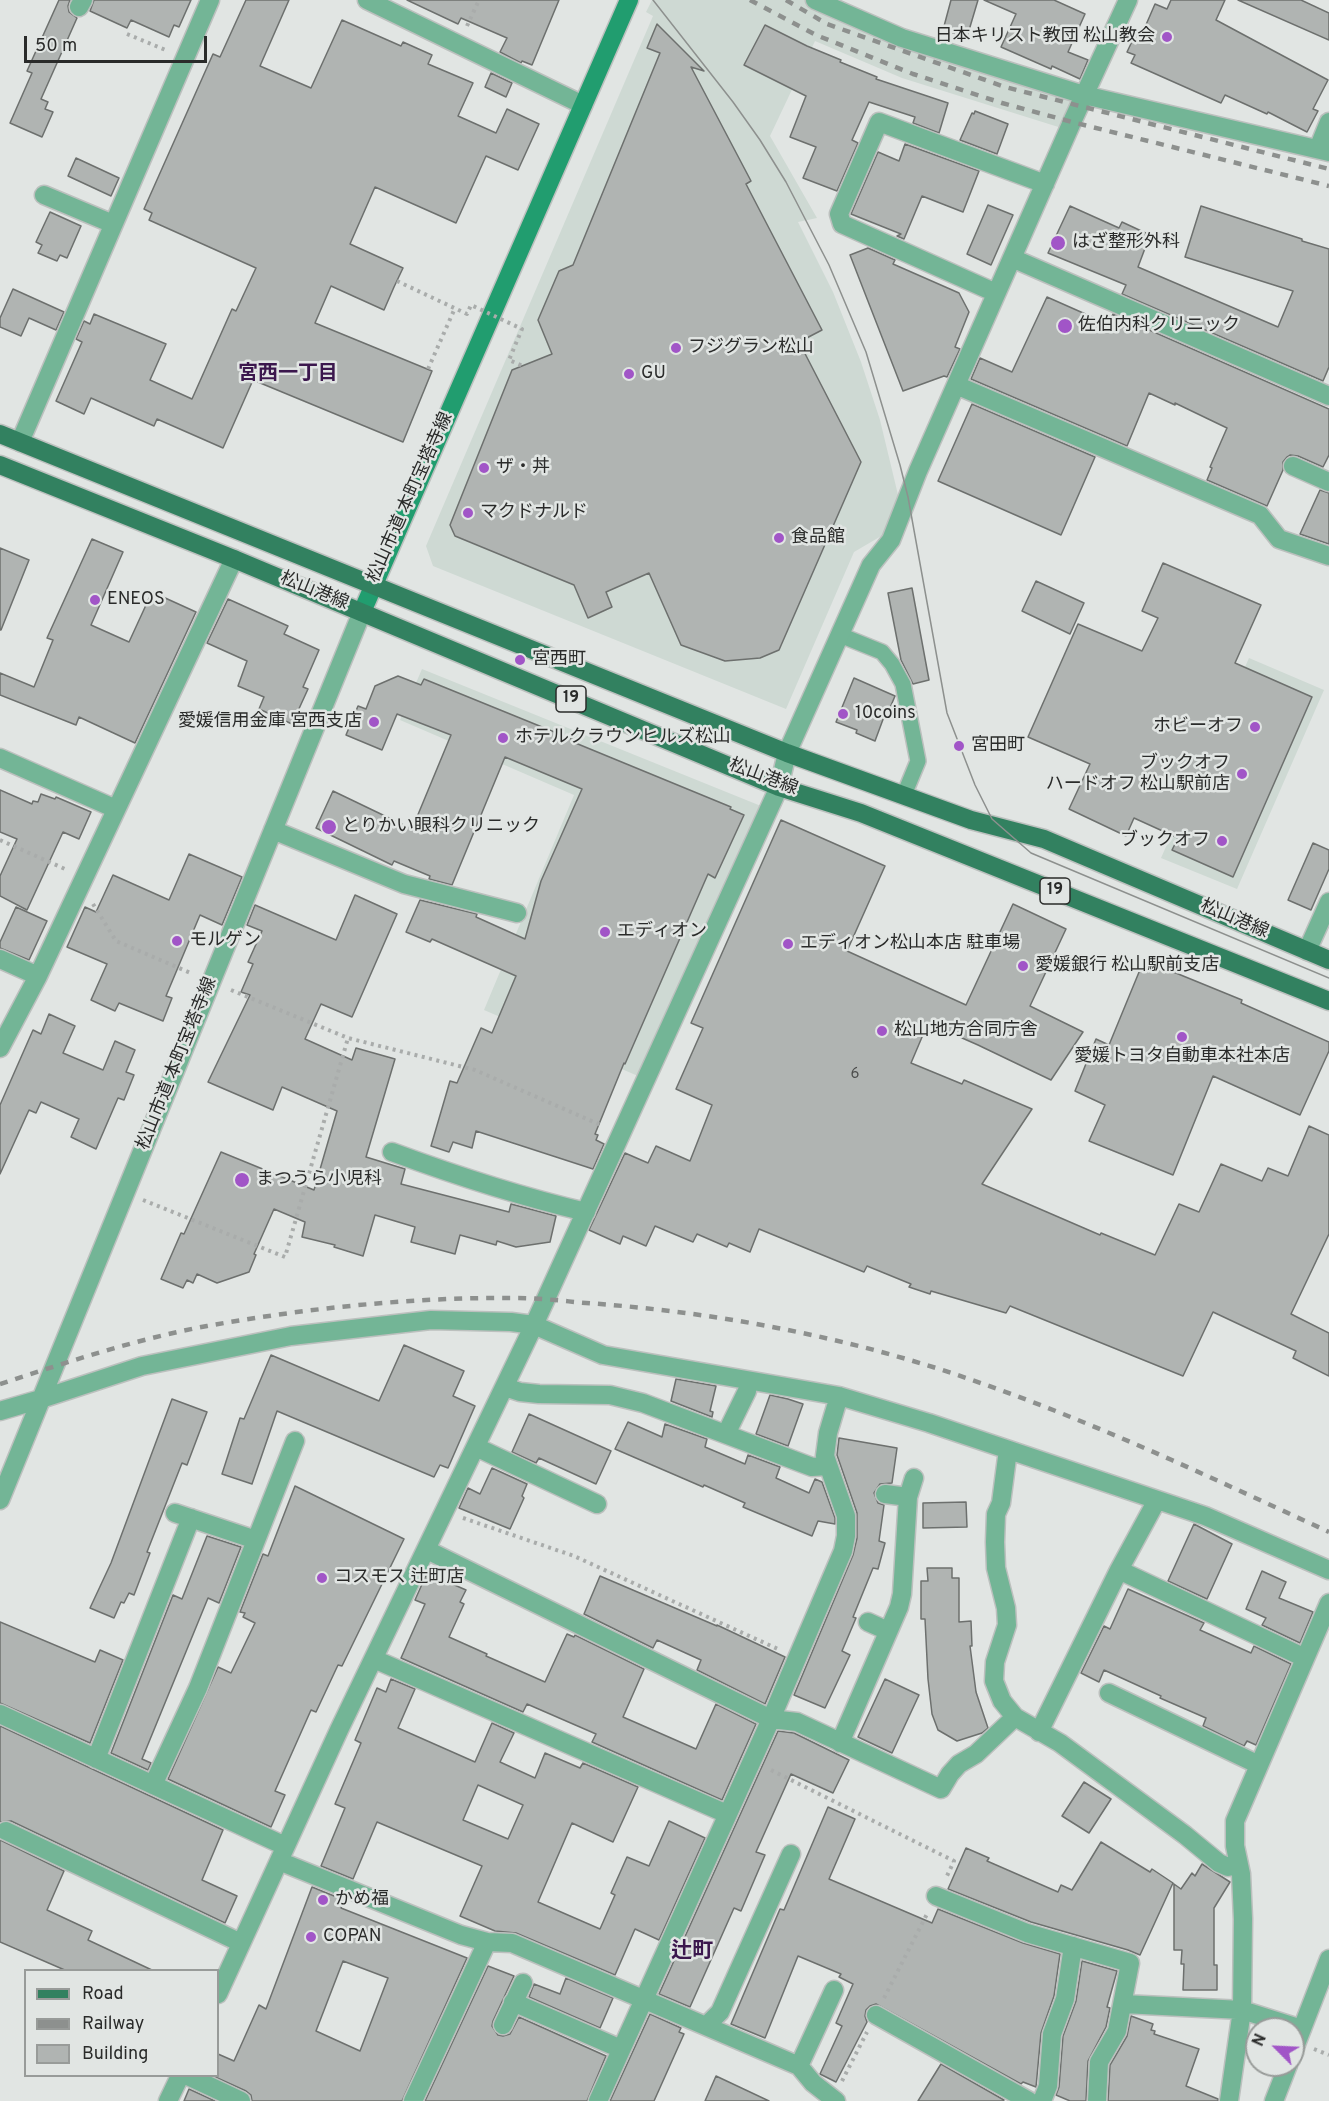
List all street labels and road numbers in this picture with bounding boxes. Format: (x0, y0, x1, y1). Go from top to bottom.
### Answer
street label: 松山市道 本町宝塔寺線 (364, 409, 458, 587)
street label: 松山港線 (277, 569, 351, 615)
road number: 19 (556, 686, 586, 712)
street label: 松山港線 (726, 755, 800, 801)
road number: 19 (1040, 878, 1070, 904)
street label: 松山港線 (1197, 896, 1271, 944)
street label: 松山市道 本町宝塔寺線 (133, 975, 223, 1153)

